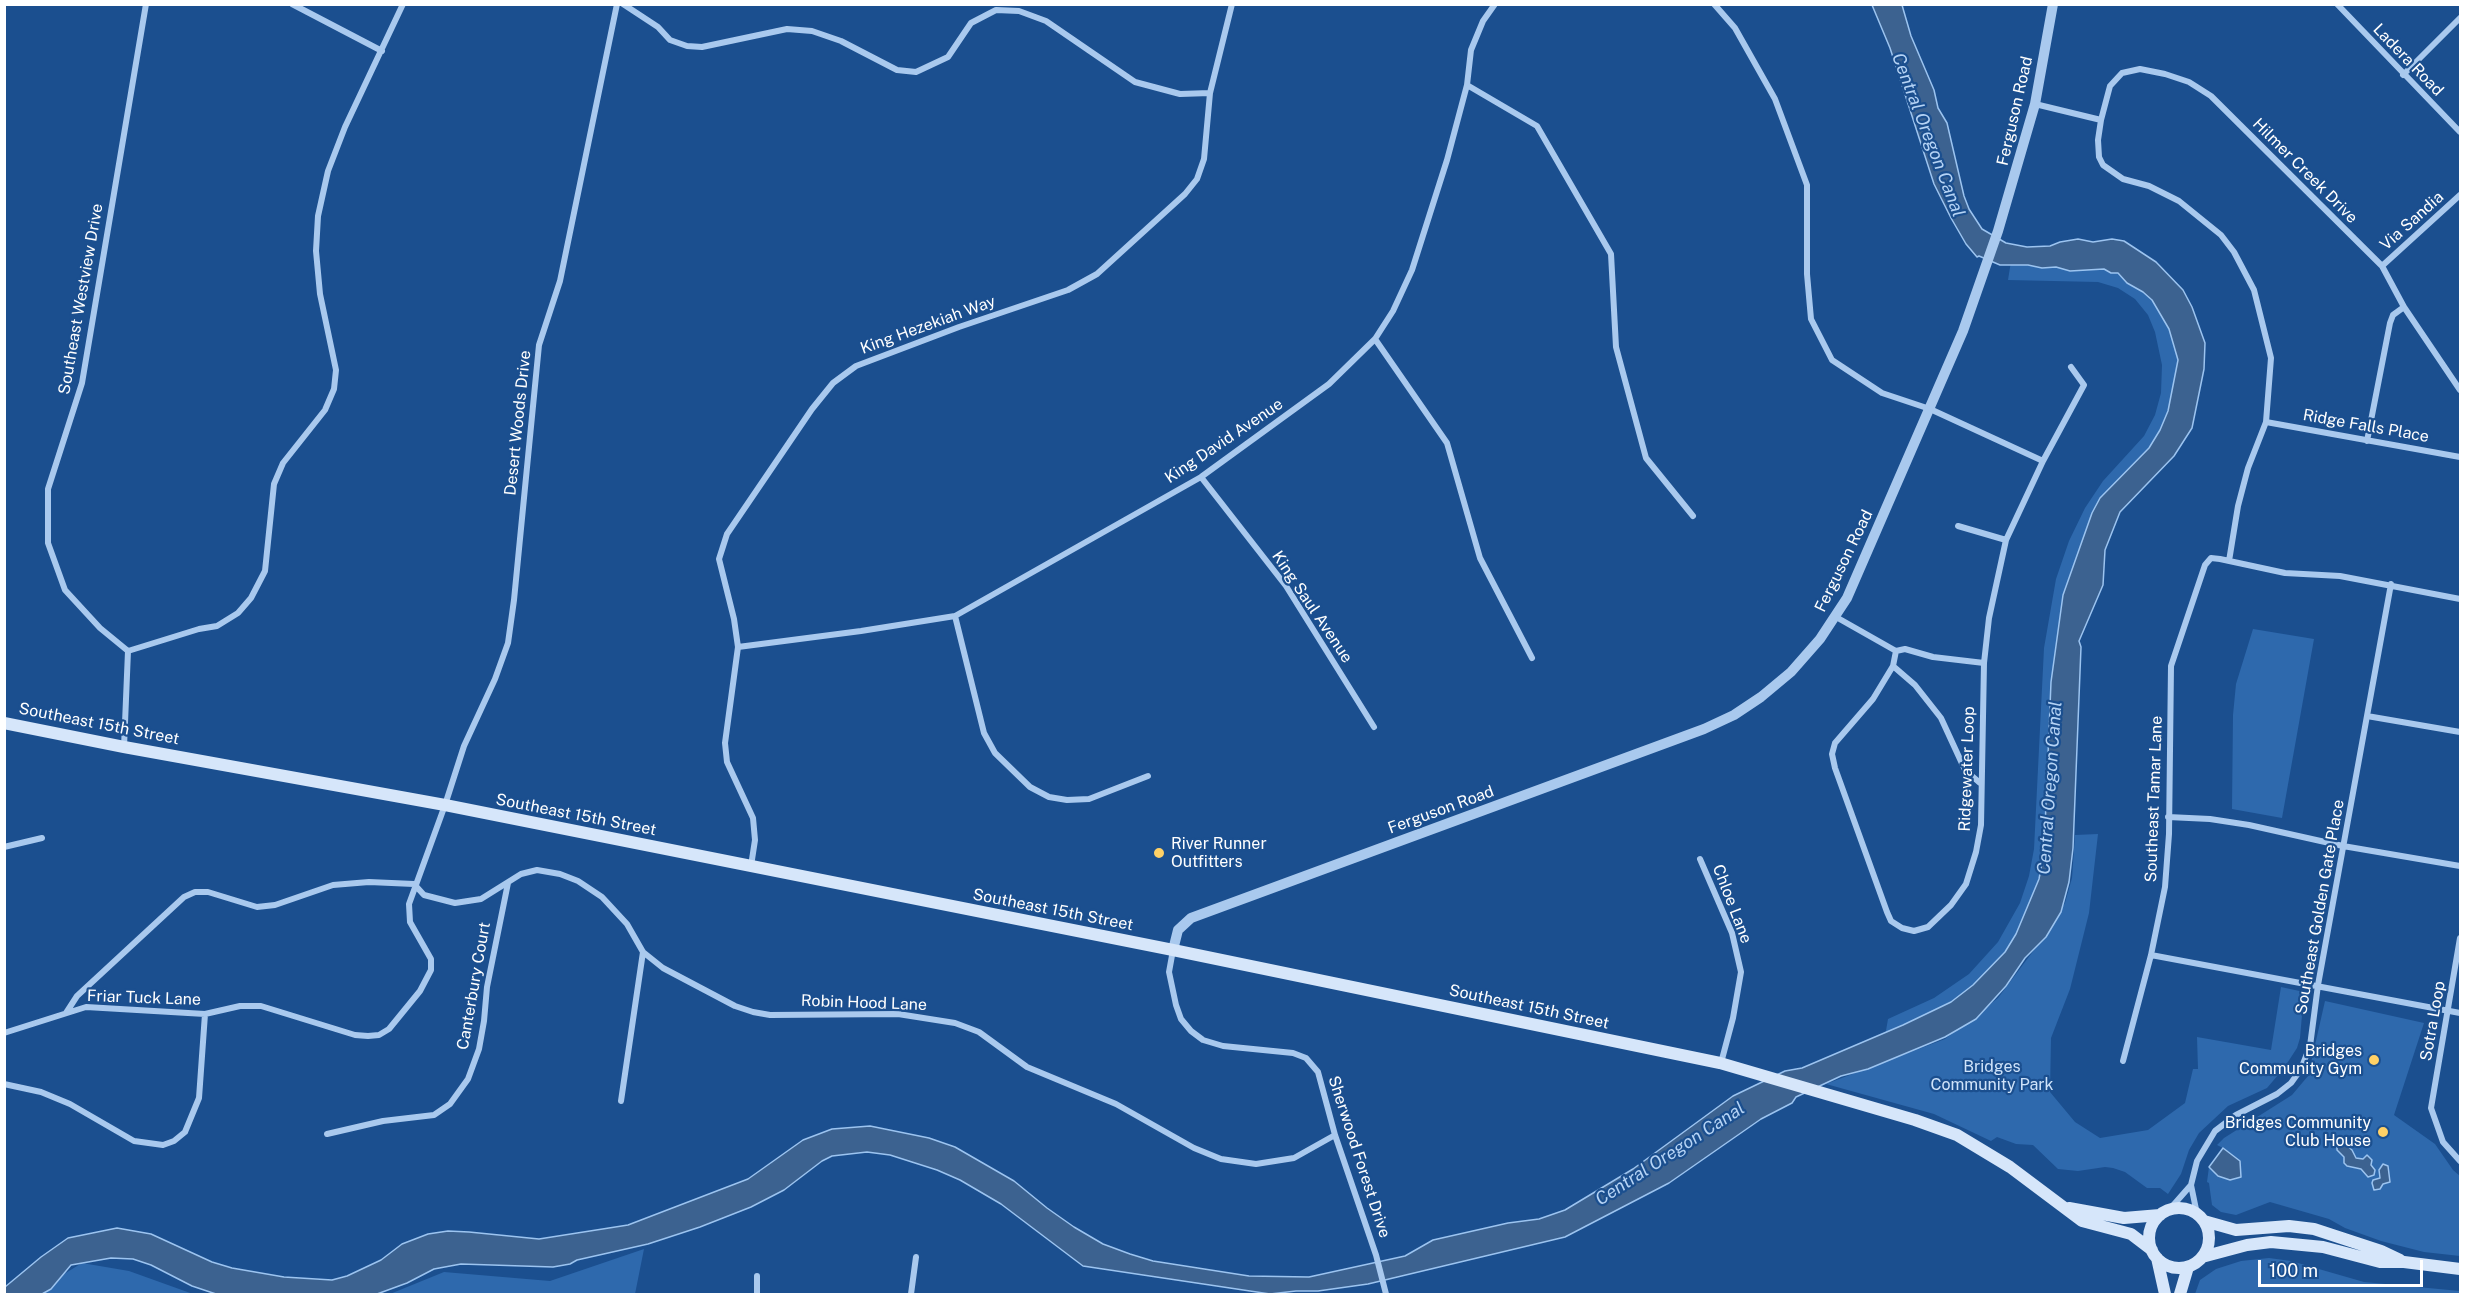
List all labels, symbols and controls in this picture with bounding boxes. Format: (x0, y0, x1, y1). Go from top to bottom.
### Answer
street label: Ladera Road (2369, 20, 2447, 100)
water label: Central Oregon Canal (1887, 50, 1969, 220)
street label: Ferguson Road (1993, 55, 2037, 167)
street label: Hilmer Creek Drive (2249, 115, 2361, 227)
street label: Via Sandia (2376, 188, 2448, 254)
street label: Southeast Westview Drive (55, 202, 107, 396)
street label: King Hezekiah Way (858, 292, 998, 358)
street label: Desert Woods Drive (501, 349, 535, 497)
street label: King David Avenue (1161, 394, 1287, 488)
street label: Ridge Falls Place (2301, 405, 2431, 447)
street label: Ferguson Road (1811, 507, 1877, 615)
street label: King Saul Avenue (1268, 547, 1356, 667)
street label: Southeast 15th Street (17, 699, 181, 749)
water label: Central Oregon Canal (2033, 701, 2067, 875)
street label: Ridgewater Loop (1955, 706, 1979, 832)
street label: Southeast Tamar Lane (2141, 715, 2167, 883)
street label: Ferguson Road (1385, 782, 1497, 838)
street label: Southeast 15th Street (494, 790, 658, 840)
street label: Southeast Golden Gate Place (2292, 798, 2348, 1016)
place label: River Runner Outfitters (1171, 834, 1267, 872)
marker: River Runner Outfitters (1152, 846, 1166, 860)
street label: Chloe Lane (1708, 862, 1756, 946)
street label: Southeast 15th Street (971, 885, 1135, 935)
street label: Canterbury Court (453, 921, 495, 1051)
street label: Sotra Loop (2417, 980, 2449, 1062)
street label: Southeast 15th Street (1447, 981, 1611, 1033)
street label: Friar Tuck Lane (87, 986, 201, 1010)
street label: Robin Hood Lane (801, 991, 927, 1015)
place label: Bridges Community Gym (2239, 1041, 2362, 1079)
marker: Bridges Community Gym (2367, 1053, 2381, 1067)
park label: Bridges Community Park (1930, 1057, 2054, 1095)
street label: Sherwood Forest Drive (1324, 1074, 1394, 1240)
water label: Central Oregon Canal (1591, 1098, 1749, 1210)
place label: Bridges Community Club House (2225, 1113, 2371, 1151)
marker: Bridges Community Club House (2376, 1125, 2390, 1139)
scale bar (2261, 1248, 2426, 1286)
text: 100 m (2269, 1260, 2318, 1281)

